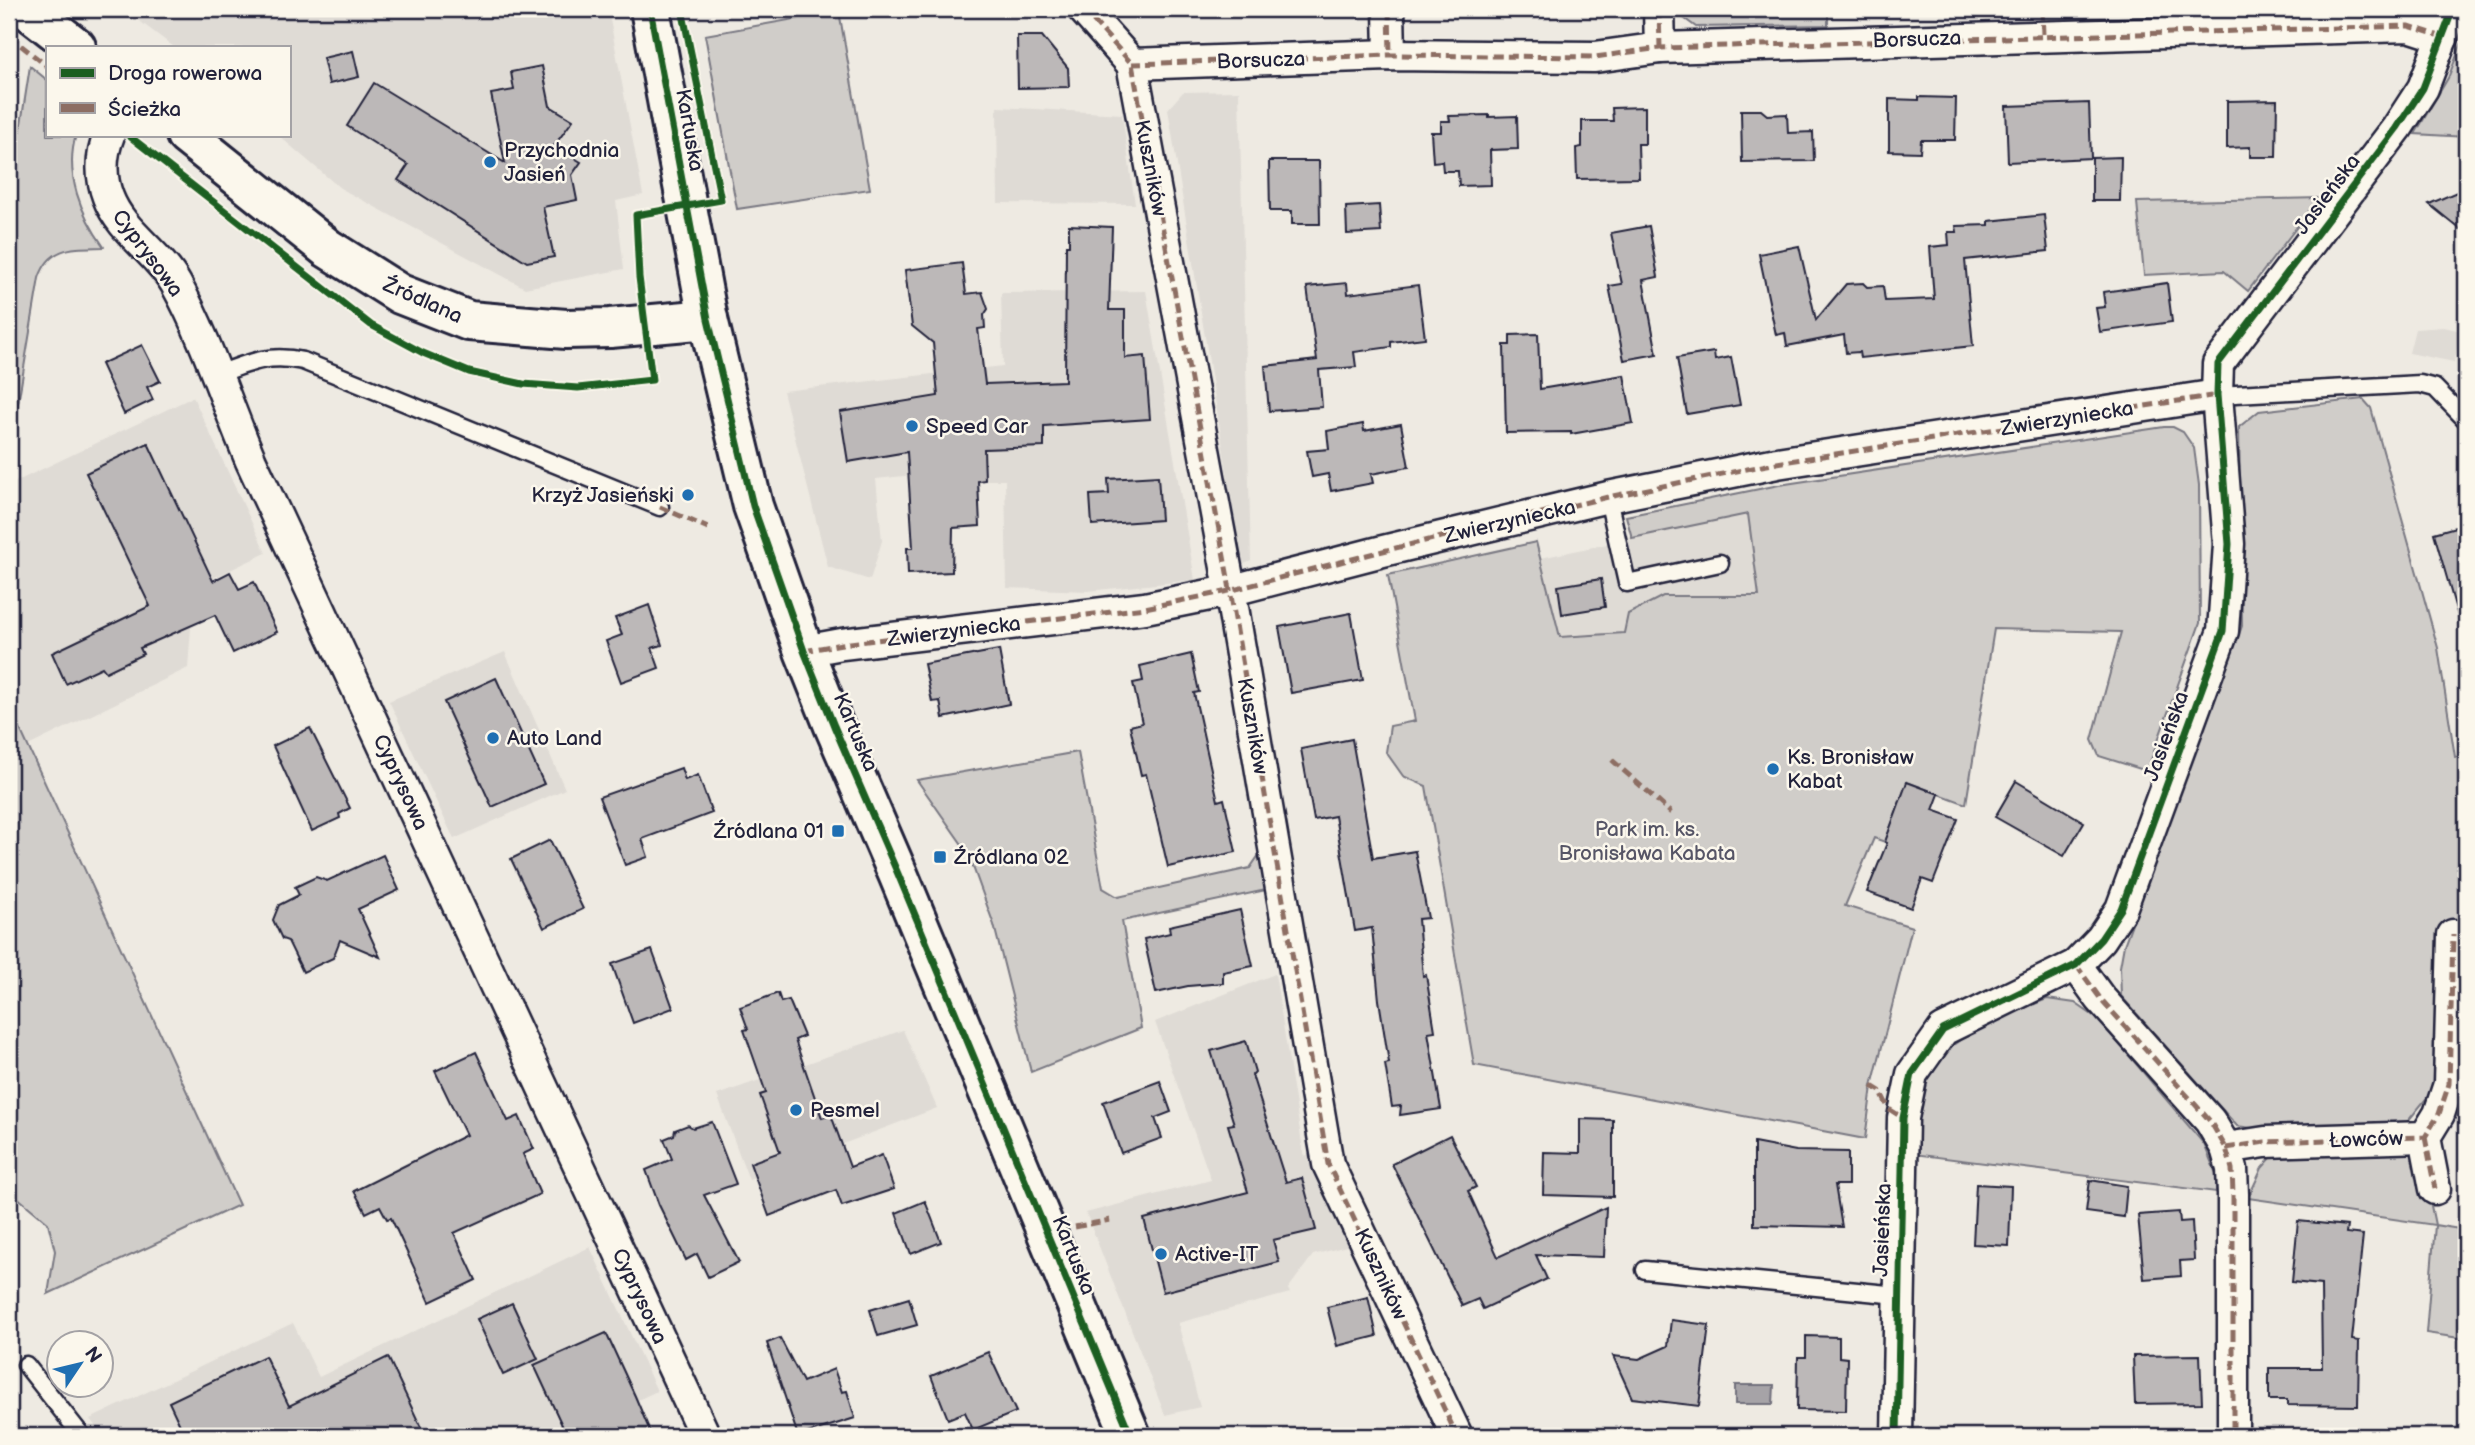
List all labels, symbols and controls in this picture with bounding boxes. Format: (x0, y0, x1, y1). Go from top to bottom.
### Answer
street label: Borsucza (1872, 25, 1962, 54)
legend (46, 46, 290, 136)
street label: Borsucza (1216, 46, 1306, 75)
text: Droga rowerowa (108, 61, 262, 86)
street label: Kartuska (670, 87, 709, 173)
text: Ścieżka (108, 97, 181, 122)
street label: Kuszników (1129, 118, 1172, 219)
place label: Przychodnia Jasień (504, 138, 620, 187)
street label: Jasieńska (2289, 149, 2366, 239)
marker: Przychodnia Jasień (482, 154, 498, 170)
street label: Cyprysowa (107, 205, 188, 302)
street label: Źródlana (378, 272, 466, 329)
street label: Zwierzyniecka (1998, 396, 2135, 441)
place label: Speed Car (926, 414, 1028, 439)
marker: Speed Car (904, 418, 920, 434)
place label: Krzyż Jasieński (531, 483, 674, 508)
marker: Krzyż Jasieński (680, 487, 696, 503)
street label: Zwierzyniecka (1441, 494, 1578, 549)
street label: Zwierzyniecka (885, 611, 1022, 652)
street label: Kuszników (1232, 676, 1273, 776)
street label: Jasieńska (2139, 688, 2194, 785)
street label: Kartuska (828, 689, 883, 775)
place label: Auto Land (507, 726, 602, 751)
street label: Cyprysowa (368, 730, 434, 834)
marker: Auto Land (485, 730, 501, 746)
place label: Ks. Bronisław Kabat (1787, 745, 1914, 794)
marker: Ks. Bronisław Kabat (1765, 761, 1781, 777)
park label: Park im. ks. Bronisława Kabata (1558, 817, 1736, 866)
place label: Źródlana 01 (713, 819, 824, 844)
marker: Źródlana 01 (830, 823, 846, 839)
place label: Źródlana 02 (953, 845, 1069, 870)
marker: Źródlana 02 (932, 849, 948, 865)
place label: Pesmel (810, 1098, 880, 1123)
marker: Pesmel (788, 1102, 804, 1118)
street label: Łowców (2328, 1126, 2404, 1153)
street label: Jasieńska (1868, 1183, 1897, 1277)
street label: Kartuska (1046, 1212, 1101, 1298)
street label: Kuszników (1349, 1225, 1413, 1324)
place label: Active-IT (1175, 1242, 1259, 1267)
street label: Cyprysowa (607, 1244, 673, 1348)
marker: Active-IT (1153, 1246, 1169, 1262)
north arrow (46, 1330, 116, 1400)
text: N (79, 1343, 106, 1368)

